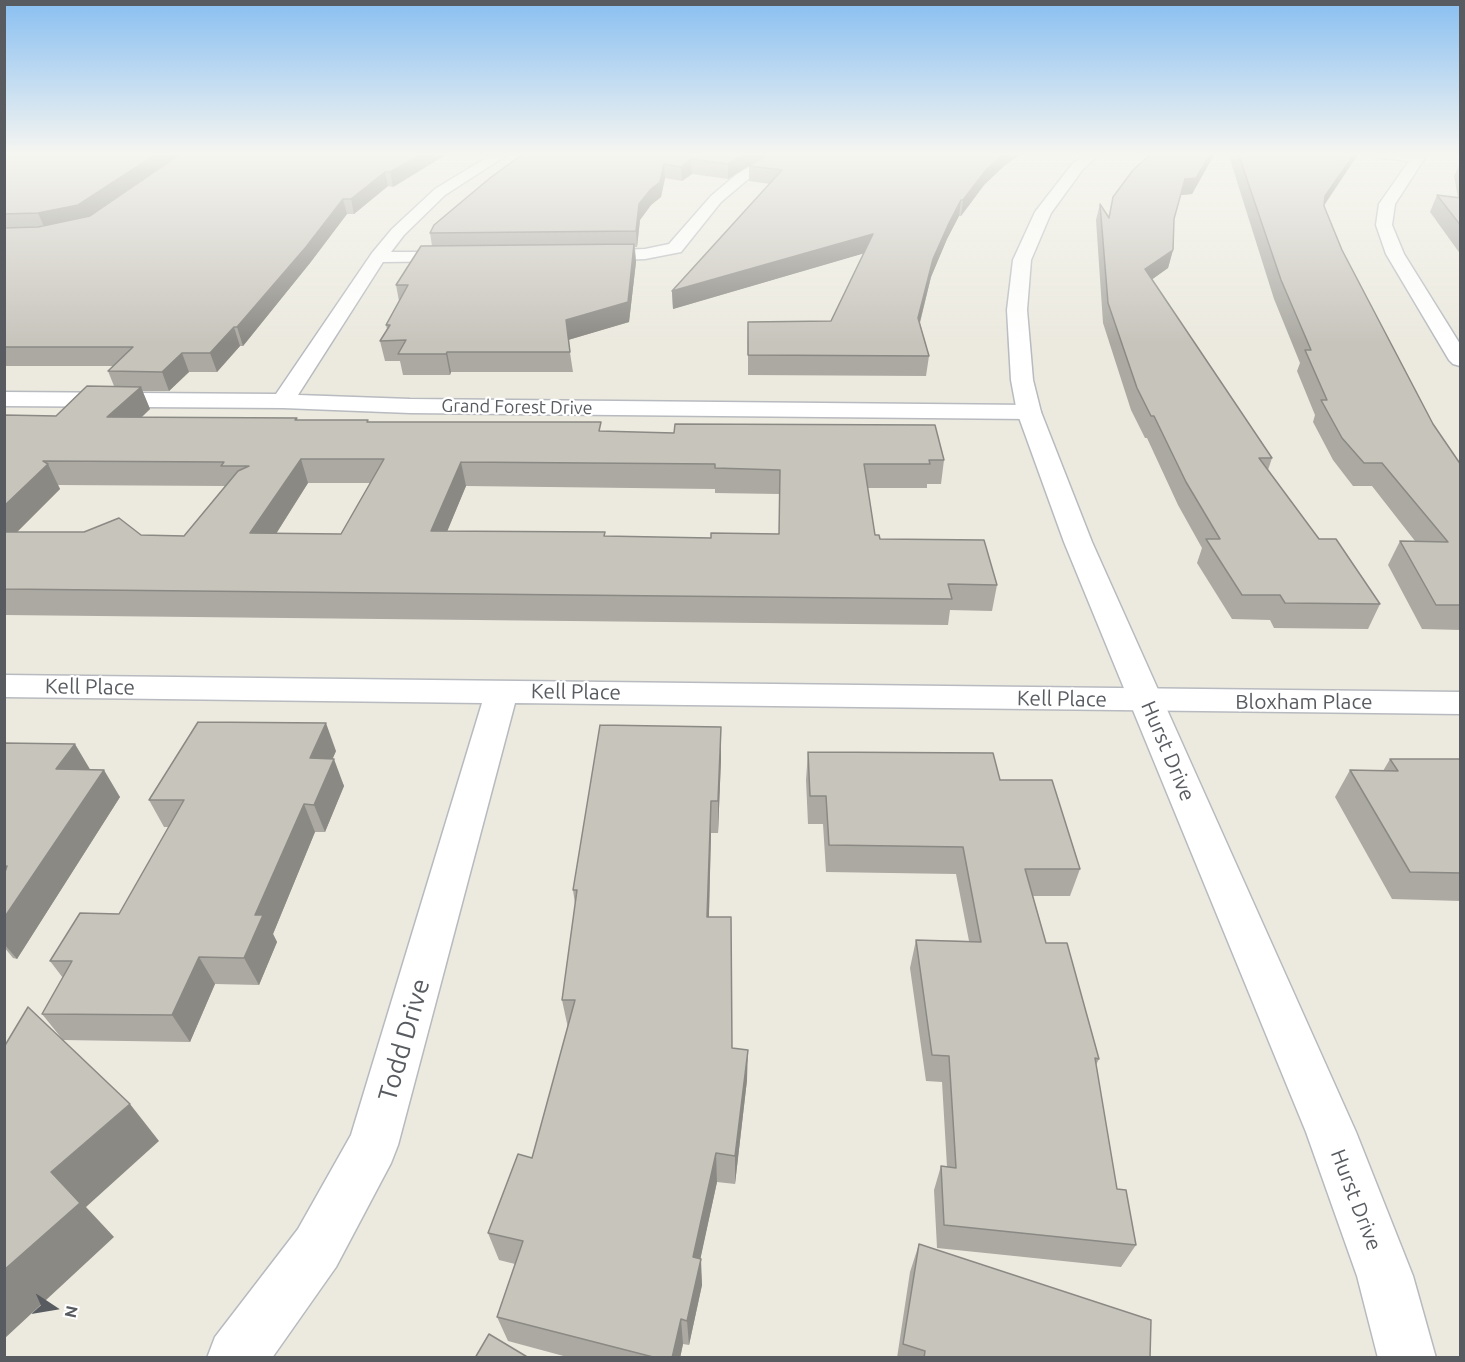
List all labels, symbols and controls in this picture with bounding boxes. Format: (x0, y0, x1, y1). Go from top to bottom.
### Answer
street label: Grand Forest Drive (441, 395, 593, 419)
street label: Kell Place (45, 674, 135, 700)
street label: Kell Place (531, 679, 621, 705)
street label: Kell Place (1017, 686, 1107, 712)
street label: Bloxham Place (1235, 689, 1373, 715)
street label: Hurst Drive (1136, 697, 1200, 805)
street label: Todd Drive (372, 975, 436, 1105)
street label: Hurst Drive (1325, 1146, 1387, 1254)
north arrow (24, 1278, 84, 1338)
text: N (62, 1304, 82, 1319)

